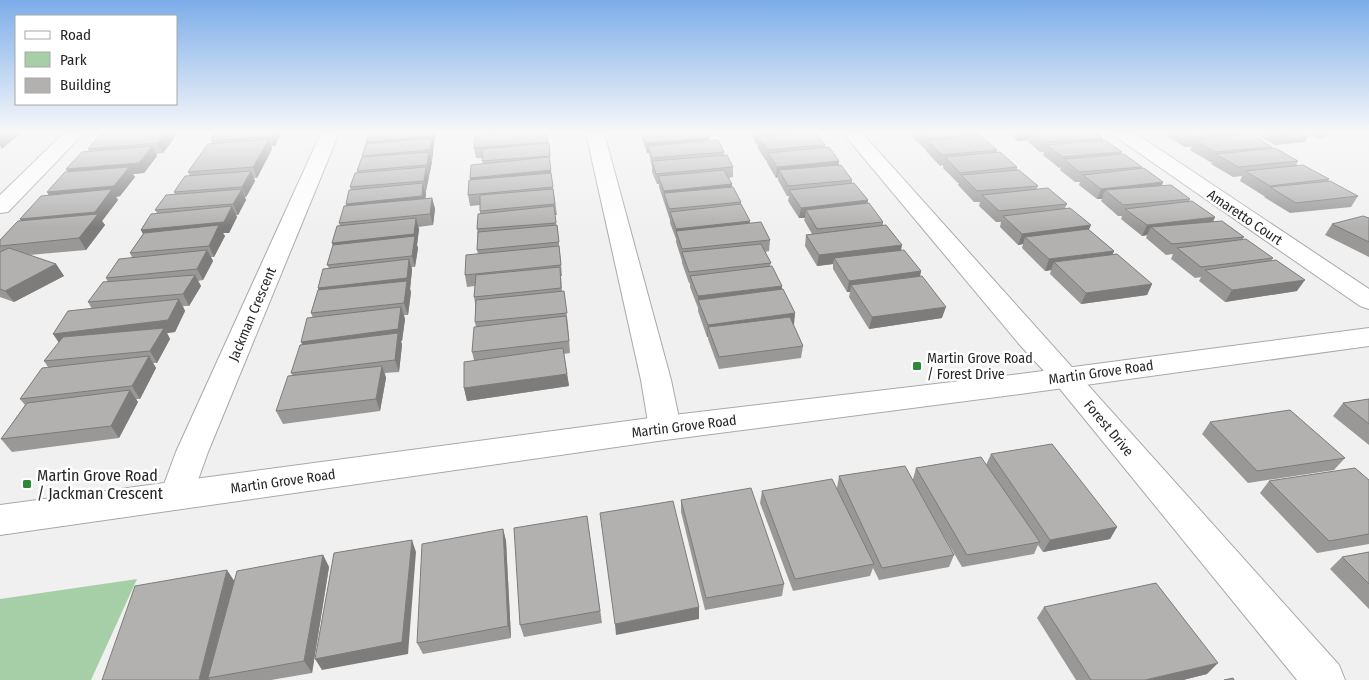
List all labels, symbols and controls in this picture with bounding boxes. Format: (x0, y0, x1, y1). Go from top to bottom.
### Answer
legend (15, 15, 178, 105)
text: Road (60, 26, 91, 44)
text: Park (60, 51, 87, 69)
text: Building (60, 76, 111, 94)
street label: Amaretto Court (1204, 186, 1286, 249)
street label: Jackman Crescent (225, 264, 280, 364)
place label: Martin Grove Road / Forest Drive (927, 350, 1033, 383)
street label: Martin Grove Road (1048, 357, 1155, 388)
marker: Martin Grove Road / Forest Drive (911, 360, 923, 372)
street label: Forest Drive (1080, 397, 1137, 460)
street label: Martin Grove Road (631, 412, 738, 441)
place label: Martin Grove Road / Jackman Crescent (37, 466, 164, 503)
street label: Martin Grove Road (230, 466, 337, 497)
marker: Martin Grove Road / Jackman Crescent (21, 478, 33, 490)

